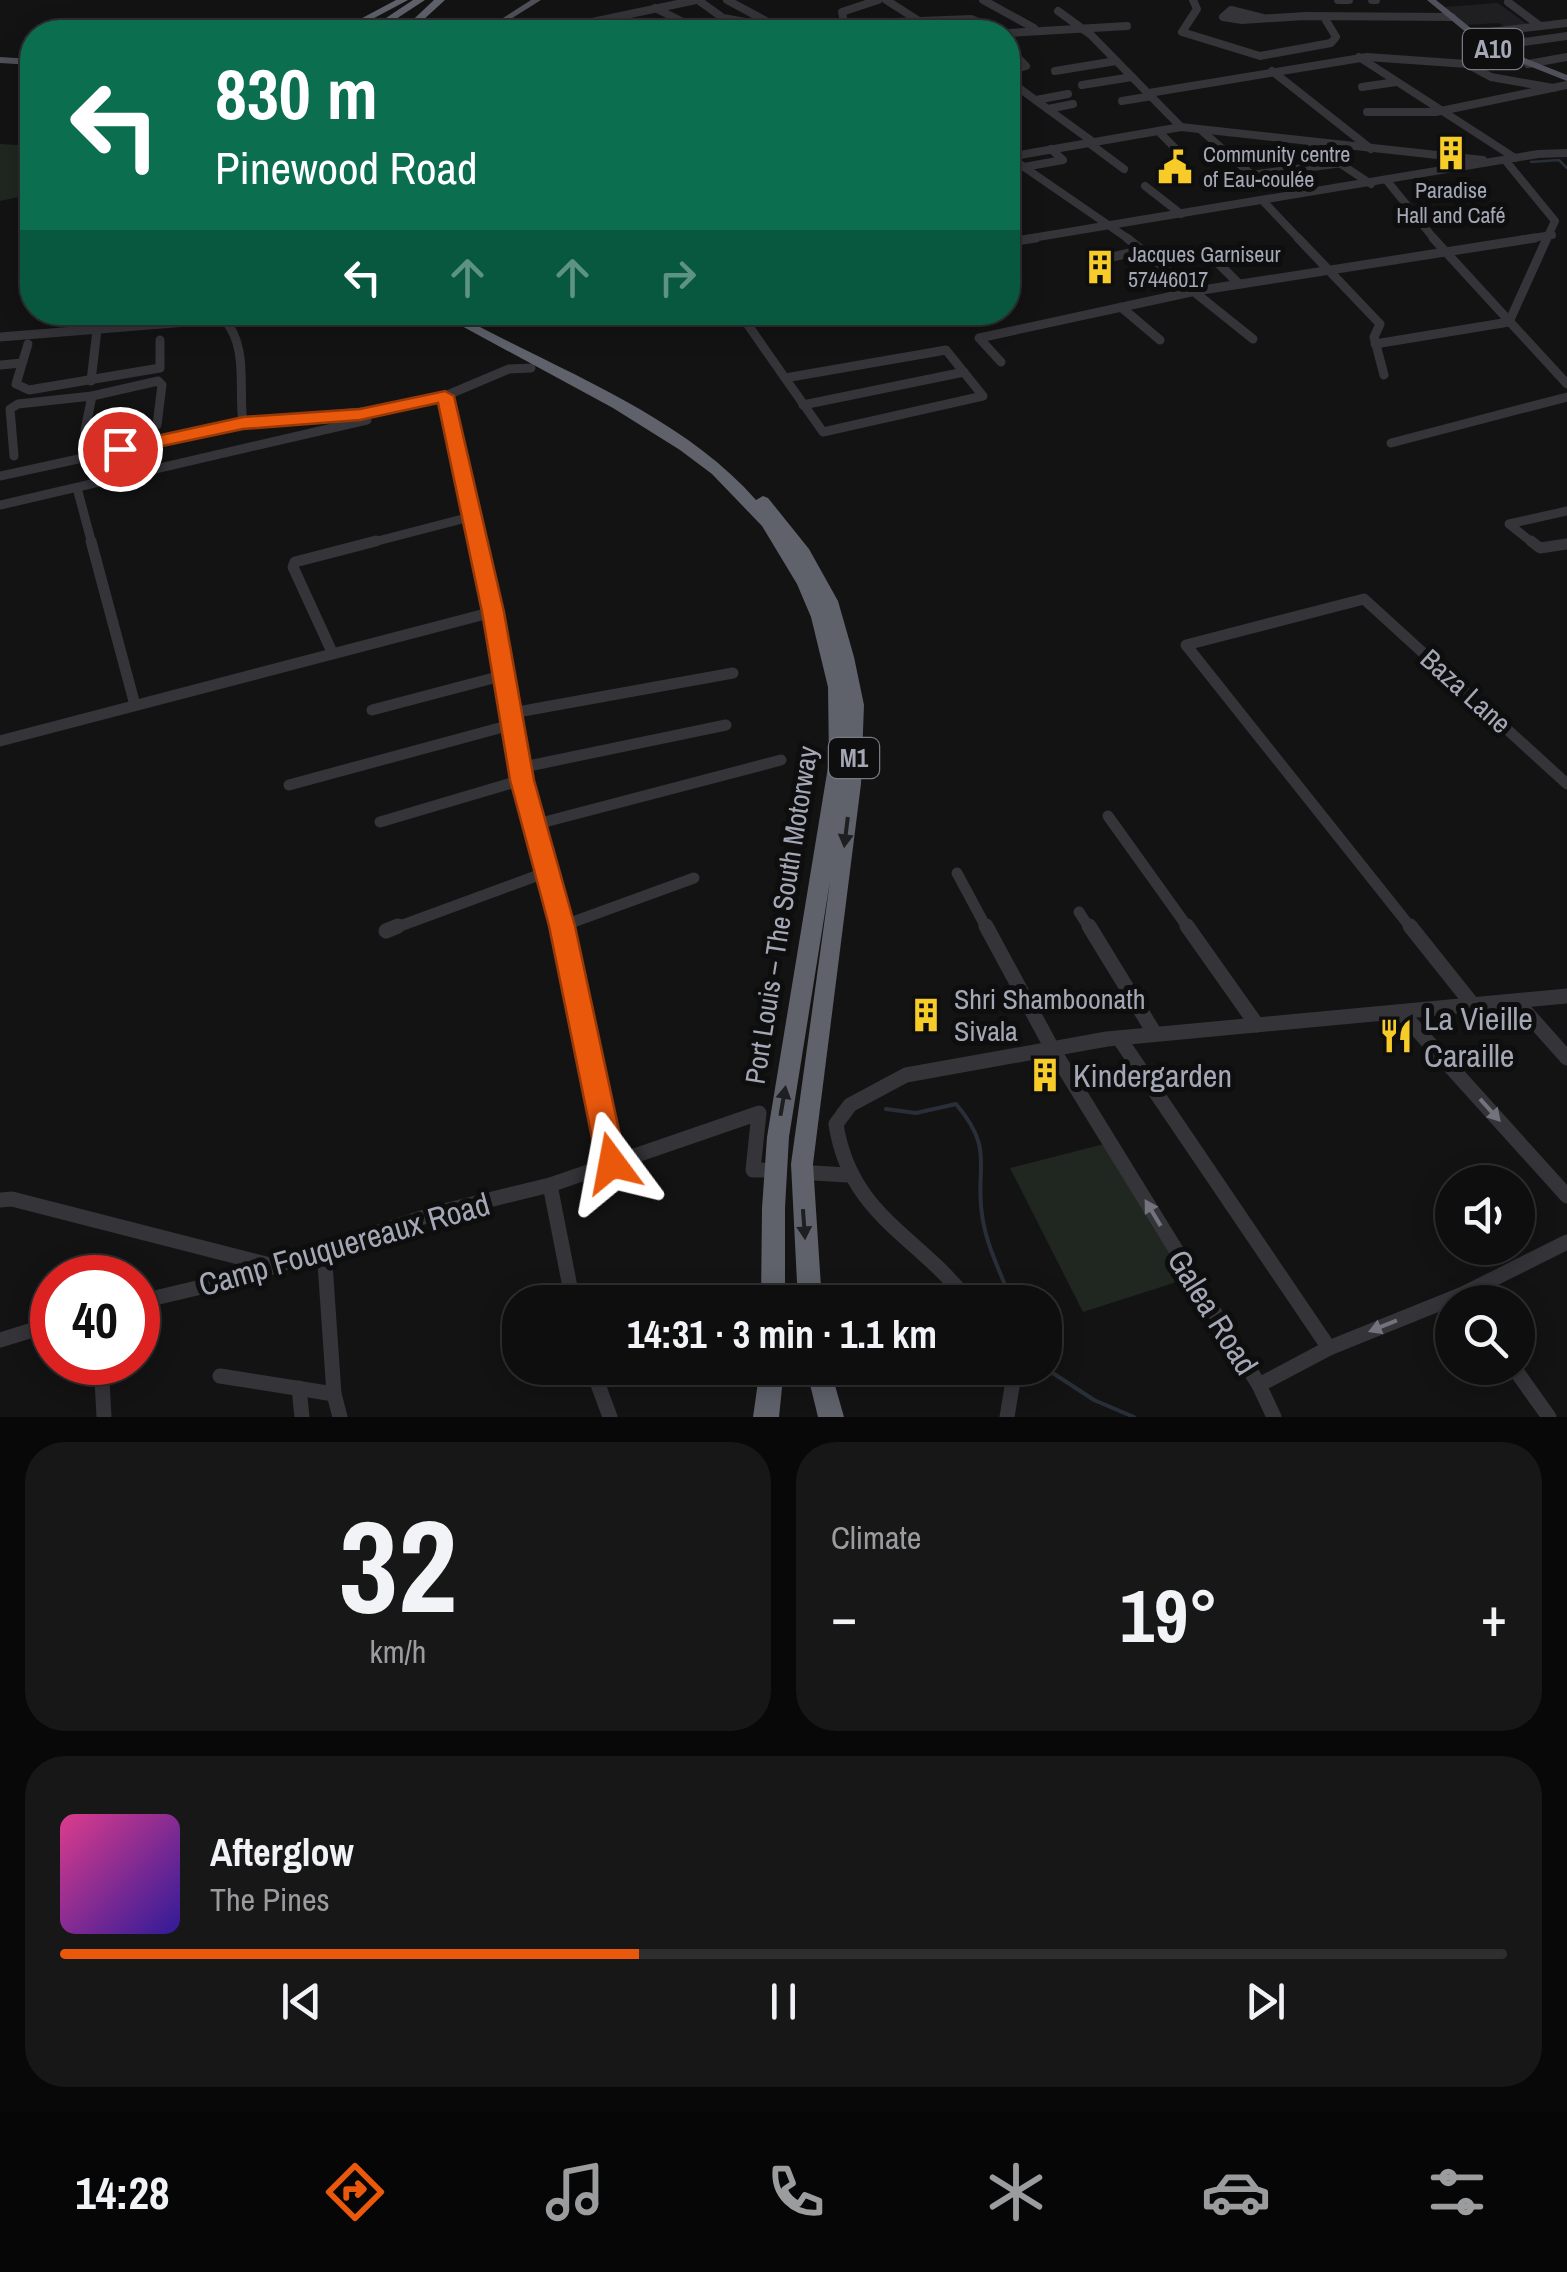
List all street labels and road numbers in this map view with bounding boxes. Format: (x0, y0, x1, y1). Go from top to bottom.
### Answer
road number: A10 (1463, 29, 1523, 69)
street label: Baza Lane (1412, 640, 1520, 742)
road number: M1 (829, 738, 879, 778)
street label: Port Louis – The South Motorway (736, 743, 827, 1087)
street label: Camp Fouquereaux Road (194, 1182, 494, 1306)
street label: Galea Road (1158, 1241, 1268, 1383)

